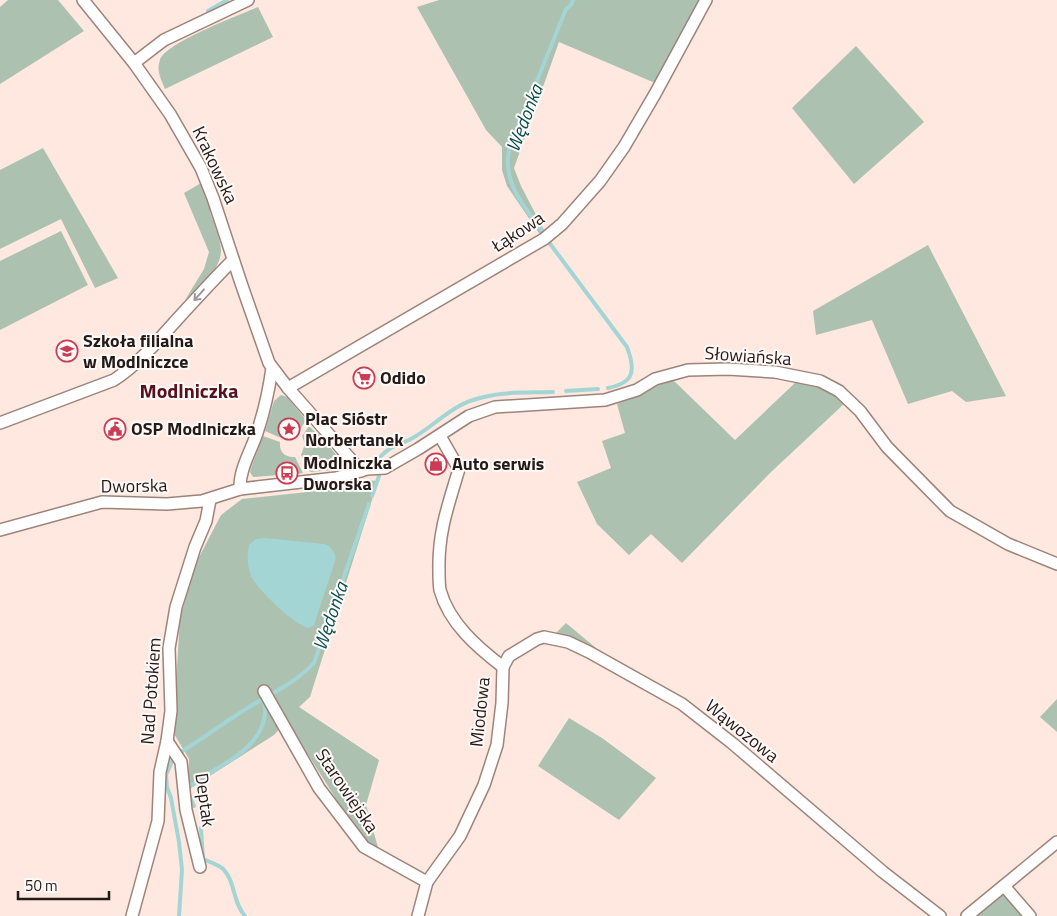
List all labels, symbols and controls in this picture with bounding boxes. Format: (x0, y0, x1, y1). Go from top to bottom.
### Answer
water label: Wędonka (497, 78, 550, 156)
street label: Krakowska (186, 122, 245, 208)
street label: Łąkowa (485, 204, 549, 259)
one-way arrow (193, 288, 205, 301)
place label: Szkoła filialna w Modlniczce (83, 327, 193, 375)
school or university icon: Szkoła filialna w Modlniczce (55, 339, 79, 363)
street label: Słowiańska (704, 339, 792, 372)
place label: Odido (380, 364, 426, 391)
supermarket icon: Odido (352, 366, 376, 390)
district label: Modlniczka (140, 375, 238, 406)
place label: Plac Sióstr Norbertanek (305, 405, 404, 453)
place label: OSP Modlniczka (131, 415, 256, 442)
public building icon: OSP Modlniczka (103, 417, 127, 441)
place icon: Plac Sióstr Norbertanek (277, 417, 301, 441)
place label: Modlniczka Dworska (303, 449, 392, 497)
place label: Auto serwis (452, 450, 544, 477)
shop icon: Auto serwis (424, 452, 448, 476)
bus stop icon: Modlniczka Dworska (275, 461, 299, 485)
street label: Dworska (100, 471, 168, 500)
water label: Wędonka (304, 577, 355, 654)
street label: Nad Potokiem (133, 637, 168, 745)
street label: Miodowa (462, 676, 497, 748)
street label: Wąwozowa (700, 692, 785, 769)
street label: Starowiejska (309, 743, 386, 838)
street label: Deptak (188, 771, 223, 829)
scale bar (18, 868, 109, 900)
text: 50 m (25, 874, 58, 897)

